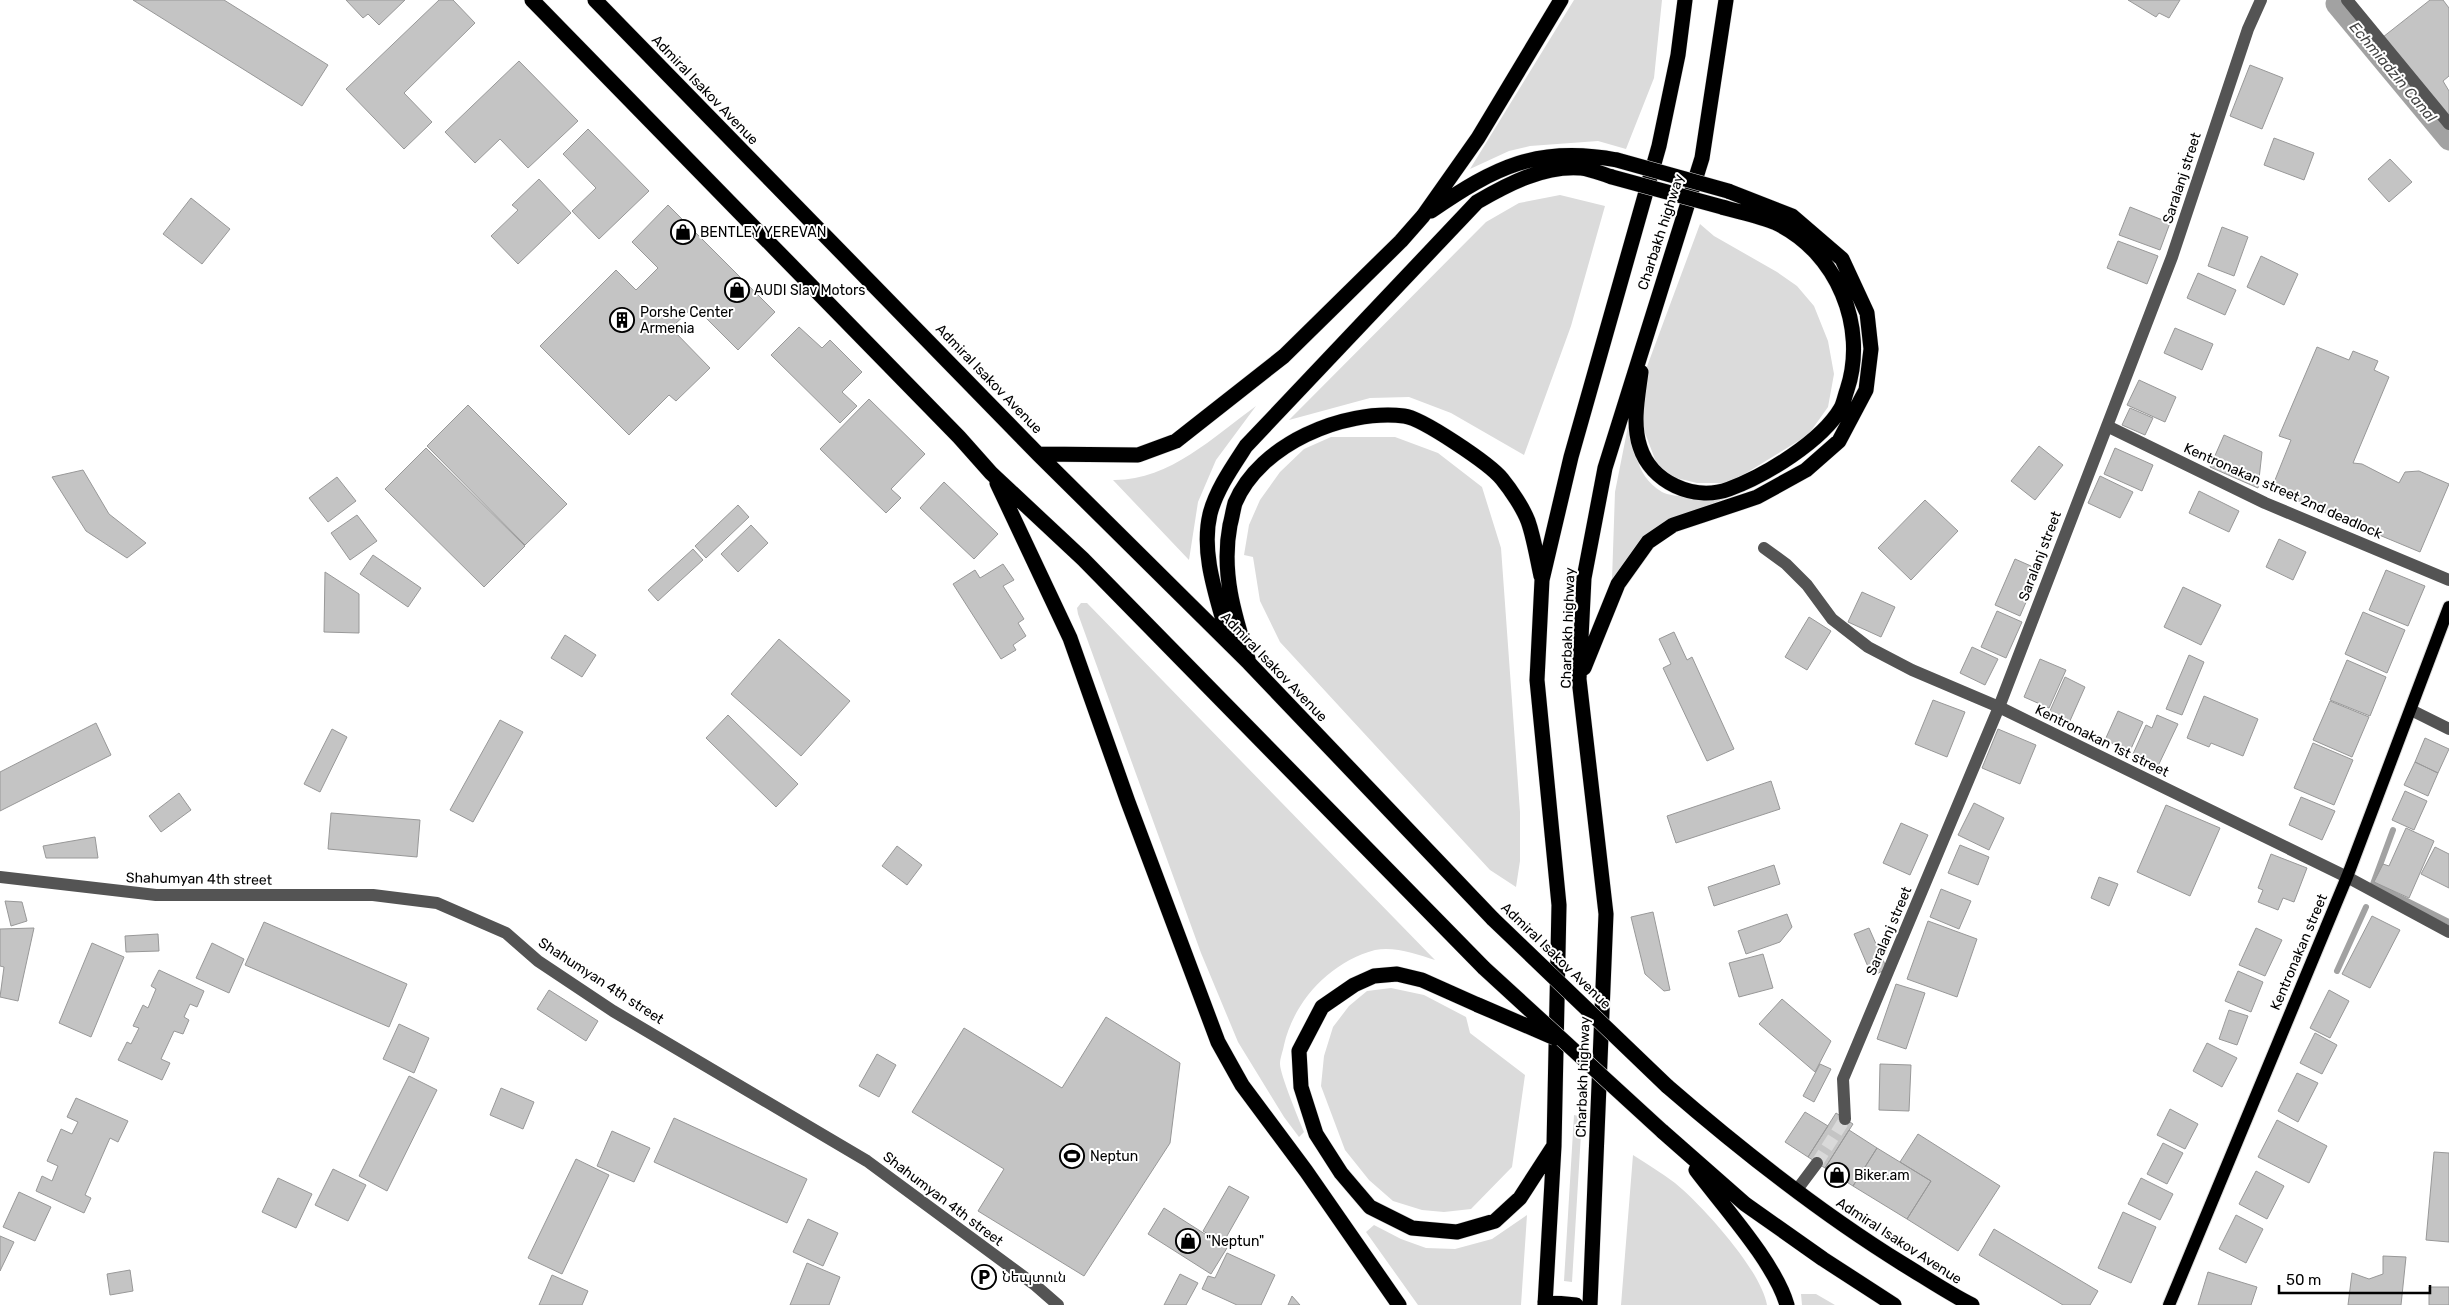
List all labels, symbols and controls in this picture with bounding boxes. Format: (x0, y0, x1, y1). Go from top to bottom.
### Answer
water label: Echmiadzin Canal (2346, 18, 2440, 126)
street label: Admiral Isakov Avenue (648, 32, 762, 149)
street label: Saralanj street (2159, 130, 2205, 226)
street label: Charbakh highway (1634, 172, 1688, 292)
shop icon: BENTLEY YEREVAN (670, 219, 696, 245)
place label: BENTLEY YEREVAN (700, 224, 826, 241)
shop icon: AUDI Slav Motors (724, 277, 750, 303)
place label: AUDI Slav Motors (754, 282, 865, 299)
place label: Porshe Center Armenia (640, 304, 734, 337)
building icon: Porshe Center Armenia (609, 307, 635, 333)
street label: Admiral Isakov Avenue (932, 321, 1046, 438)
street label: Kentronakan street 2nd deadlock (2181, 439, 2385, 543)
street label: Saralanj street (2015, 508, 2065, 603)
street label: Charbakh highway (1557, 567, 1579, 689)
street label: Admiral Isakov Avenue (1217, 609, 1331, 726)
street label: Kentronakan 1st street (2032, 701, 2172, 781)
street label: Shahumyan 4th street (126, 869, 273, 889)
street label: Saralanj street (1863, 884, 1916, 978)
street label: Kentronakan street (2267, 891, 2331, 1013)
street label: Admiral Isakov Avenue (1498, 899, 1615, 1013)
street label: Shahumyan 4th street (535, 934, 667, 1028)
street label: Charbakh highway (1572, 1016, 1594, 1138)
sports icon: Neptun (1059, 1143, 1085, 1169)
street label: Shahumyan 4th street (879, 1148, 1007, 1250)
place label: Neptun (1090, 1148, 1138, 1165)
shop icon: Biker.am (1824, 1162, 1850, 1188)
place label: Biker.am (1854, 1167, 1910, 1184)
street label: Admiral Isakov Avenue (1833, 1194, 1965, 1288)
shop icon: "Neptun" (1175, 1228, 1201, 1254)
place label: "Neptun" (1206, 1233, 1264, 1250)
scale bar (2279, 1262, 2430, 1294)
parking icon: Նեպտուն (971, 1264, 997, 1290)
place label: Նեպտուն (1002, 1269, 1066, 1286)
text: 50 m (2286, 1271, 2321, 1289)

